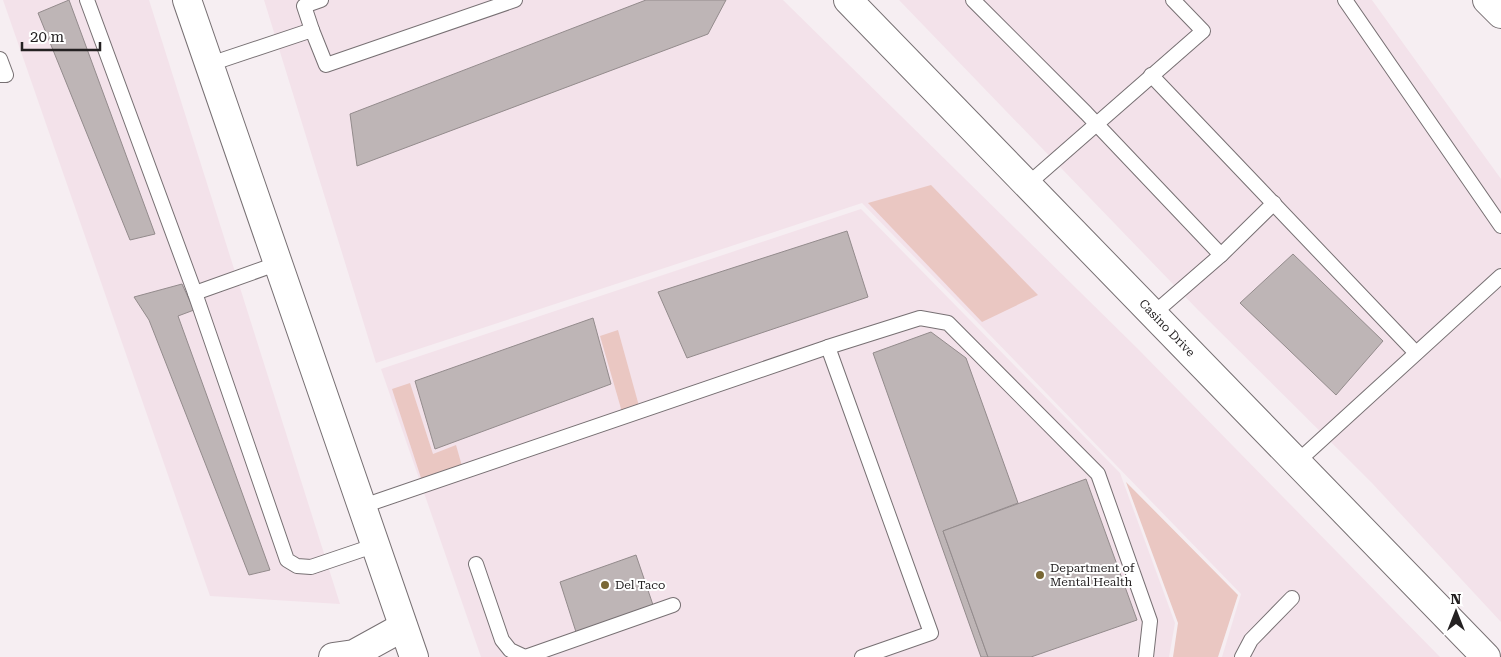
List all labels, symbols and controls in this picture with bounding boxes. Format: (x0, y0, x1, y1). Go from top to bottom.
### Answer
scale bar (22, 20, 100, 52)
text: 20 m (30, 28, 65, 46)
street label: Casino Drive (1136, 296, 1198, 360)
place label: Department of Mental Health (1050, 561, 1135, 589)
marker: Department of Mental Health (1034, 569, 1046, 581)
place label: Del Taco (615, 578, 665, 592)
marker: Del Taco (599, 579, 611, 591)
north arrow (1431, 587, 1481, 637)
text: N (1451, 591, 1462, 607)

